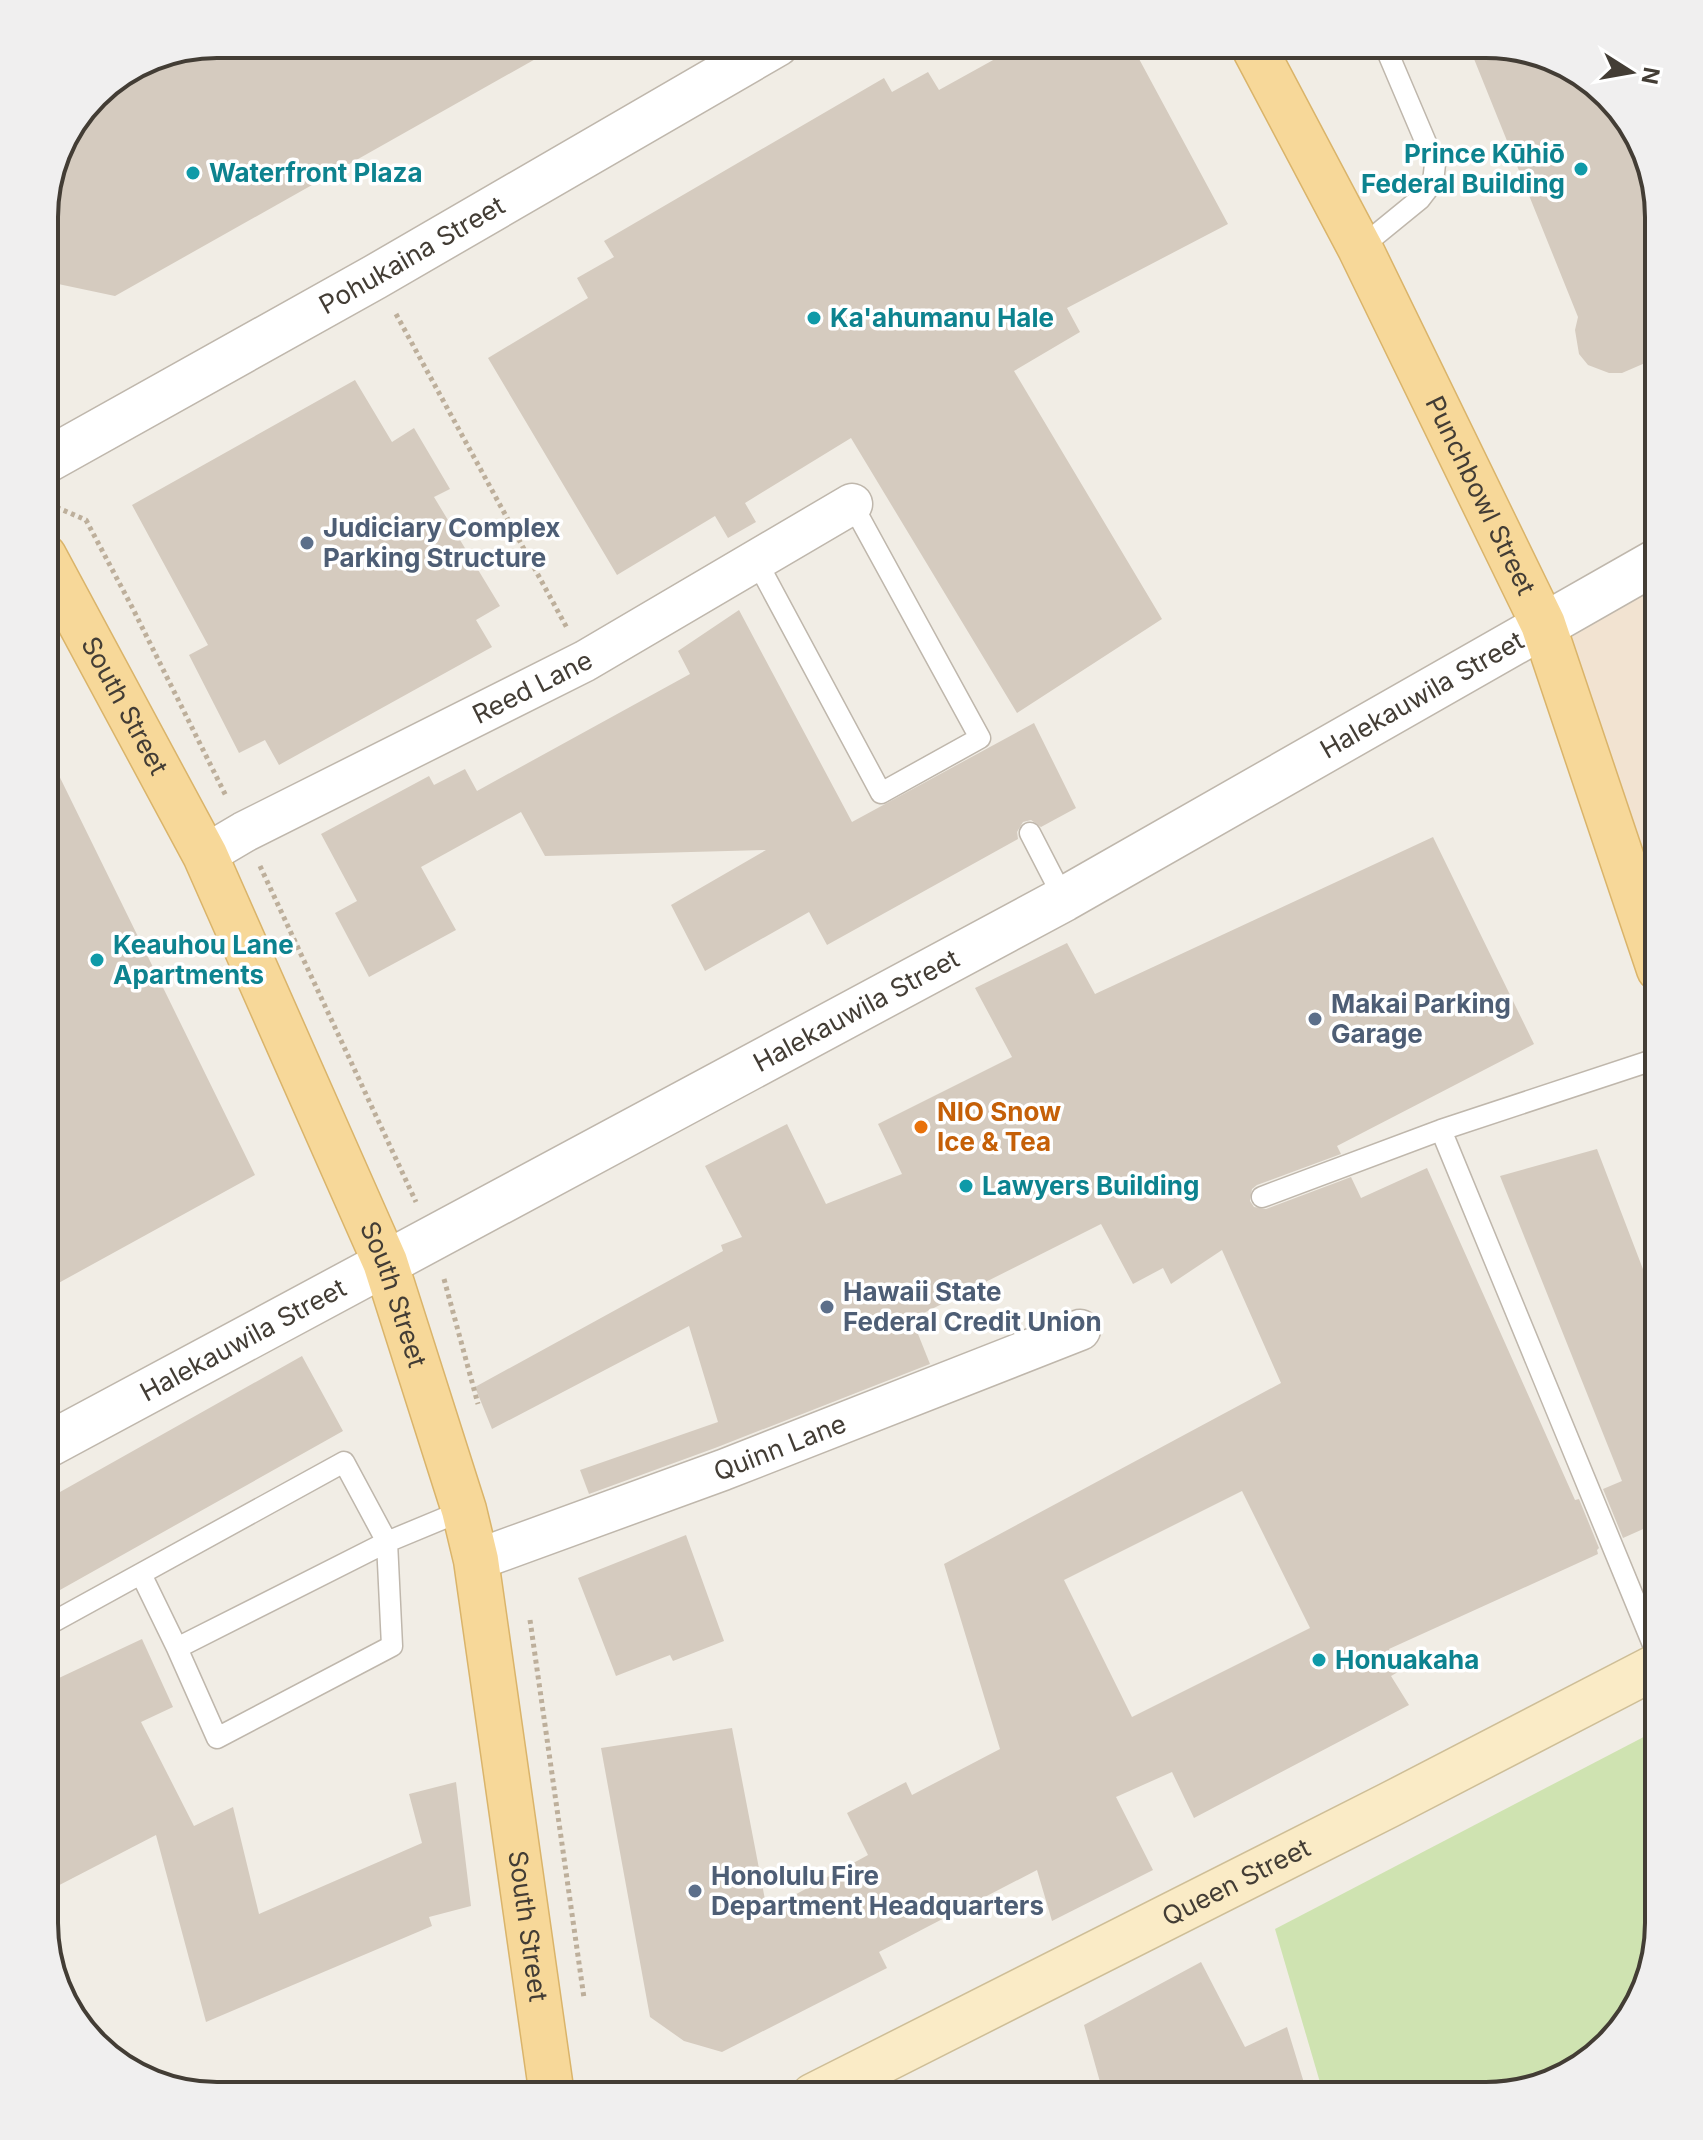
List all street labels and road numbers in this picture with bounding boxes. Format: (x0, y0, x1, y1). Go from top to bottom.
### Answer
street label: Pohukaina Street (313, 189, 510, 320)
street label: Punchbowl Street (1419, 391, 1542, 600)
street label: Halekauwila Street (1315, 624, 1529, 765)
street label: South Street (75, 631, 175, 780)
street label: Reed Lane (467, 644, 597, 730)
street label: Halekauwila Street (748, 942, 964, 1078)
street label: South Street (354, 1216, 433, 1371)
street label: Halekauwila Street (135, 1272, 351, 1407)
street label: Quinn Lane (709, 1407, 850, 1487)
street label: Queen Street (1157, 1832, 1315, 1932)
street label: South Street (502, 1848, 554, 2004)

